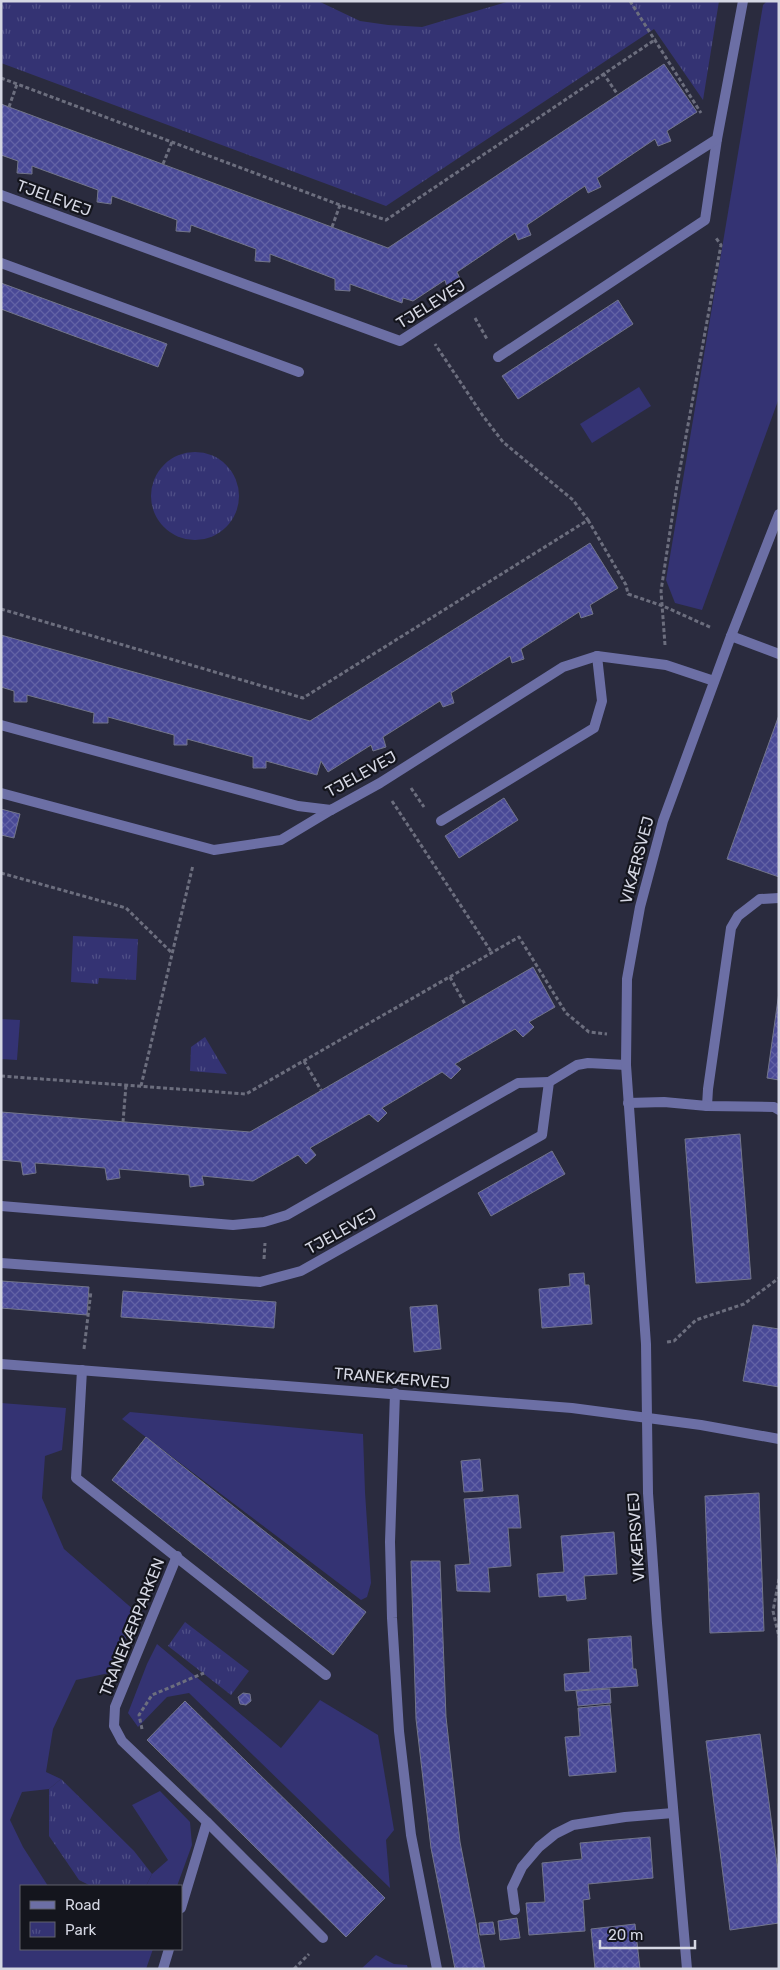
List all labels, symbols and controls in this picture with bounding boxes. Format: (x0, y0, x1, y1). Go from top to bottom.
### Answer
street label: TJELEVEJ (14, 176, 94, 220)
street label: TJELEVEJ (393, 275, 469, 333)
street label: TJELEVEJ (322, 747, 400, 801)
street label: VIKÆRSVEJ (616, 814, 658, 906)
street label: TJELEVEJ (302, 1204, 380, 1258)
street label: TRANEKÆRVEJ (333, 1363, 451, 1393)
street label: VIKÆRSVEJ (623, 1492, 649, 1582)
street label: TRANEKÆRPARKEN (96, 1555, 168, 1699)
legend (20, 1885, 182, 1950)
text: Road (65, 1896, 101, 1914)
scale bar (600, 1918, 695, 1950)
text: Park (65, 1921, 96, 1939)
text: 20 m (608, 1926, 643, 1944)

